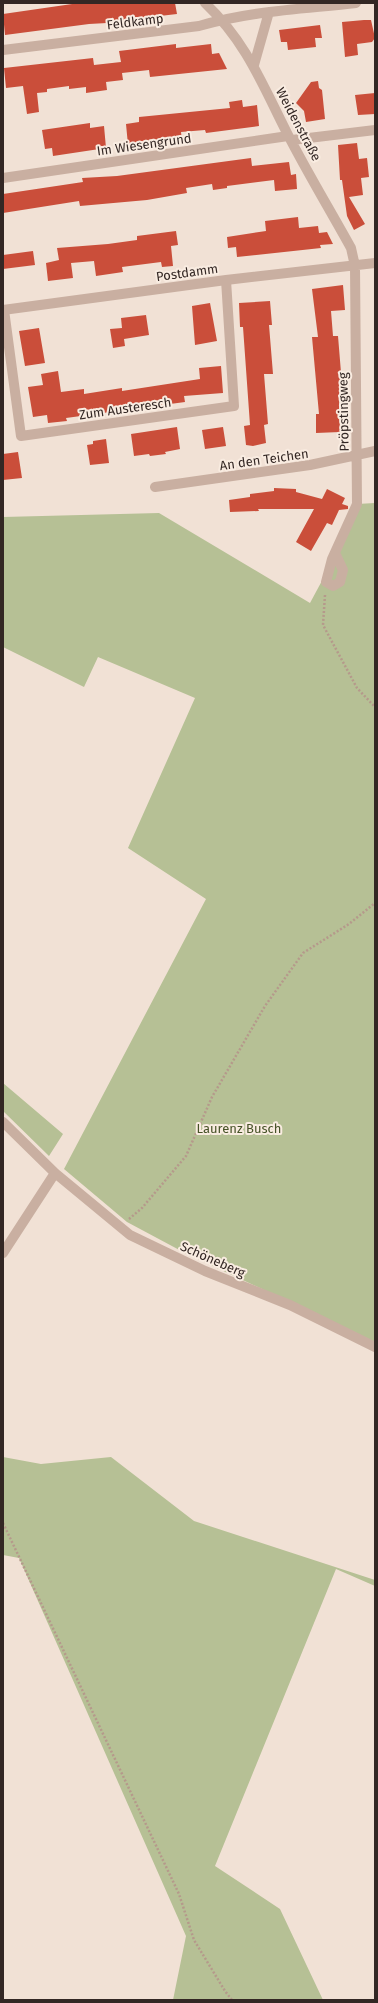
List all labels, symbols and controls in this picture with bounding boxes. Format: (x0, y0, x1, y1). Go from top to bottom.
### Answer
street label: Feldkamp (106, 11, 164, 32)
street label: Weidenstraße (273, 85, 324, 164)
street label: Im Wiesengrund (96, 130, 192, 159)
street label: Postdamm (155, 261, 219, 284)
street label: Pröpstingweg (335, 372, 352, 452)
street label: Zum Austeresch (78, 395, 172, 422)
street label: An den Teichen (219, 446, 310, 473)
park label: Laurenz Busch (197, 1121, 281, 1136)
street label: Schöneberg (178, 1238, 248, 1281)

